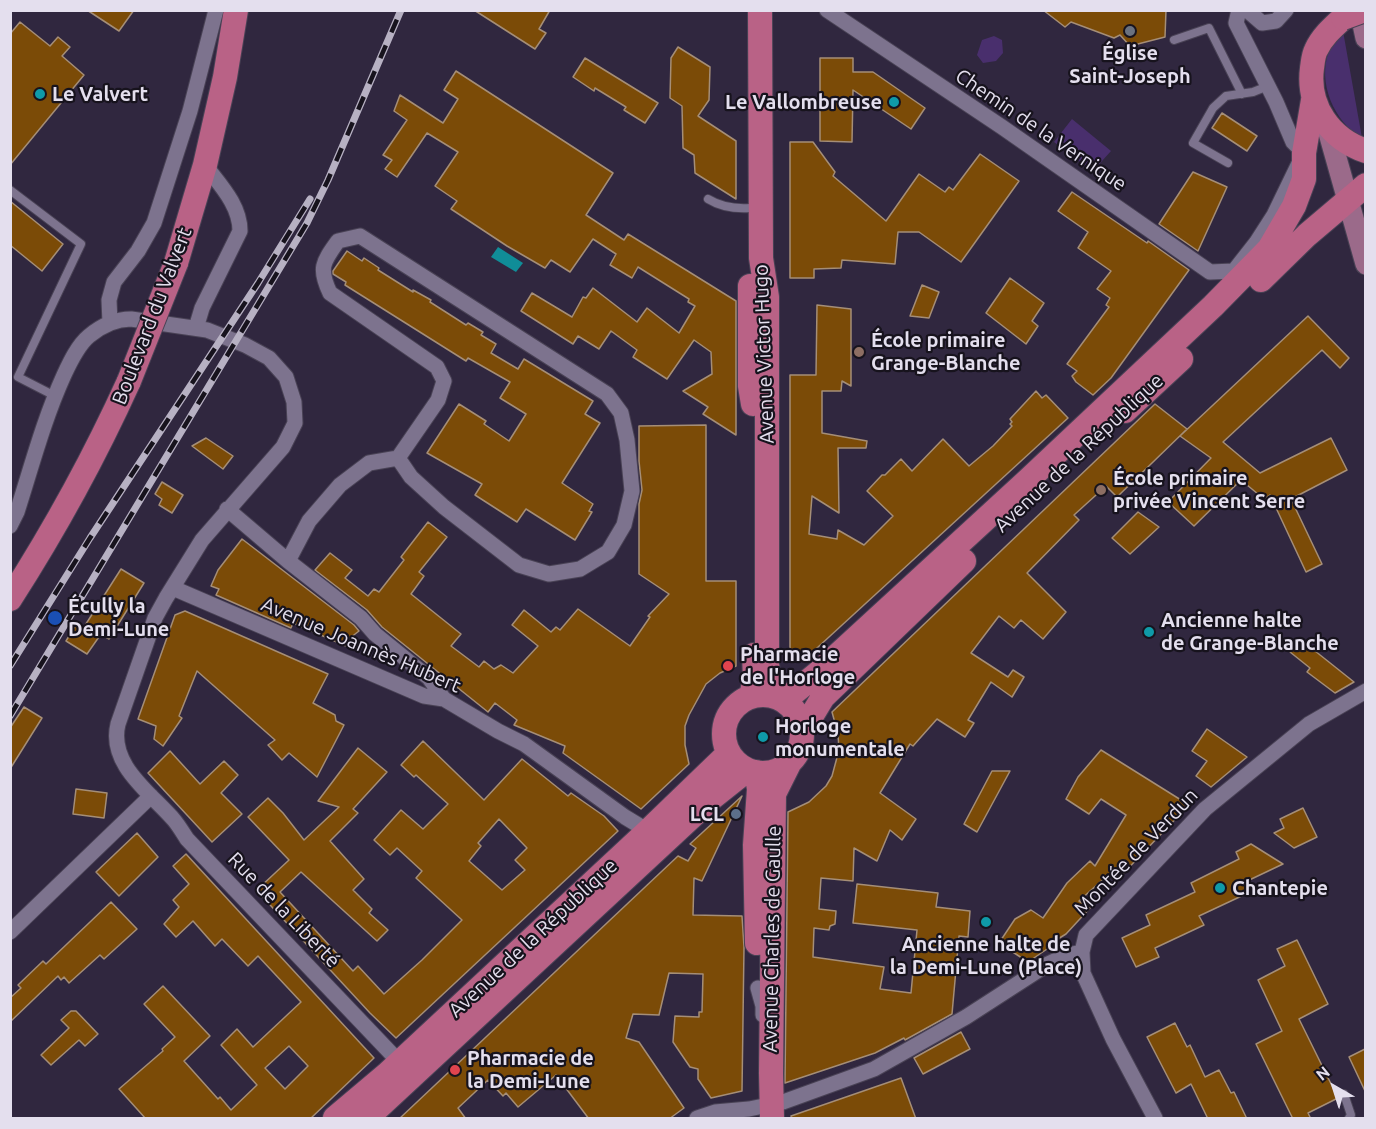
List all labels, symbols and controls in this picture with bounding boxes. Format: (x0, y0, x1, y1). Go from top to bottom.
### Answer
marker: Église Saint-Joseph (1123, 24, 1137, 38)
place label: Église Saint-Joseph (1069, 41, 1191, 88)
street label: Chemin de la Vernique (951, 64, 1131, 196)
place label: Le Valvert (52, 82, 148, 106)
marker: Le Valvert (33, 87, 47, 101)
place label: Le Vallombreuse (725, 90, 882, 114)
marker: Le Vallombreuse (887, 95, 901, 109)
street label: Boulevard du Valvert (107, 224, 197, 408)
street label: Avenue Victor Hugo (749, 264, 779, 444)
place label: École primaire Grange-Blanche (871, 328, 1020, 375)
marker: École primaire Grange-Blanche (852, 345, 866, 359)
street label: Avenue de la République (990, 369, 1168, 537)
place label: École primaire privée Vincent Serre (1113, 466, 1305, 513)
marker: École primaire privée Vincent Serre (1094, 483, 1108, 497)
street label: Avenue Joannès Hubert (258, 592, 464, 698)
place label: Écully la Demi-Lune (68, 594, 169, 641)
place label: Ancienne halte de Grange-Blanche (1161, 608, 1339, 655)
marker: Écully la Demi-Lune (46, 609, 64, 627)
marker: Ancienne halte de Grange-Blanche (1142, 625, 1156, 639)
place label: Pharmacie de l'Horloge (740, 642, 855, 689)
marker: Pharmacie de l'Horloge (721, 659, 735, 673)
place label: Horloge monumentale (775, 714, 905, 761)
marker: Horloge monumentale (756, 730, 770, 744)
street label: Montée de Verdun (1069, 783, 1203, 921)
place label: LCL (690, 802, 724, 826)
marker: LCL (729, 807, 743, 821)
street label: Avenue Charles de Gaulle (758, 825, 786, 1053)
street label: Rue de la Liberté (223, 847, 345, 973)
street label: Avenue de la République (444, 854, 622, 1022)
place label: Chantepie (1232, 876, 1328, 900)
marker: Chantepie (1213, 881, 1227, 895)
marker: Ancienne halte de la Demi-Lune (Place) (979, 915, 993, 929)
place label: Ancienne halte de la Demi-Lune (Place) (890, 932, 1082, 979)
place label: Pharmacie de la Demi-Lune (467, 1046, 594, 1093)
north arrow (1304, 1057, 1364, 1117)
text: N (1312, 1062, 1333, 1084)
marker: Pharmacie de la Demi-Lune (448, 1063, 462, 1077)

